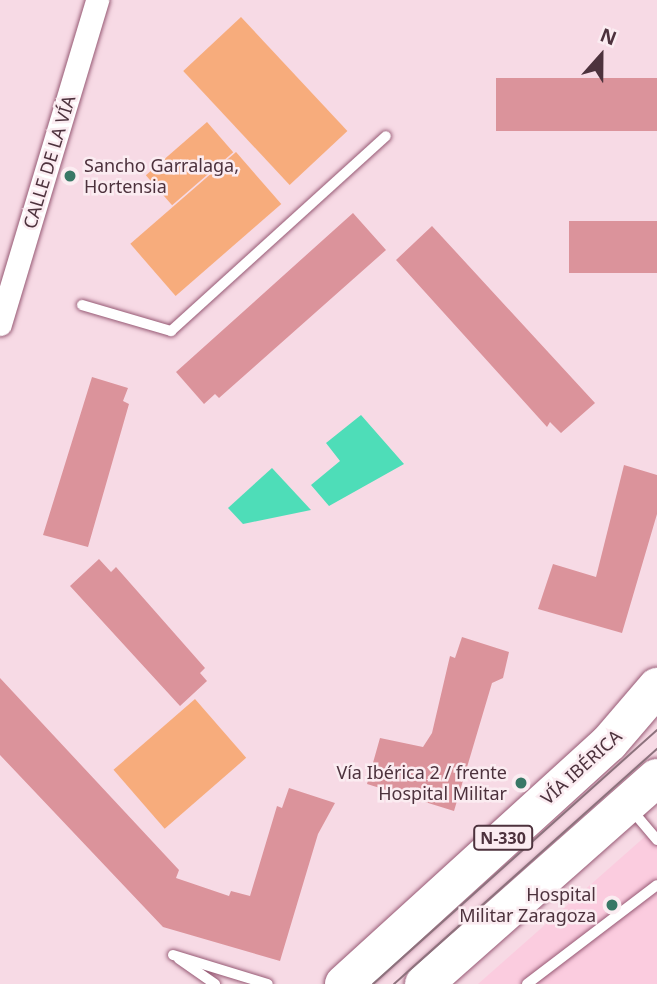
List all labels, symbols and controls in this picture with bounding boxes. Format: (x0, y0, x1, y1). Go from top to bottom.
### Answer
north arrow (566, 21, 636, 91)
text: N (597, 21, 620, 51)
street label: CALLE DE LA VÍA (18, 93, 80, 231)
place label: Sancho Garralaga, Hortensia (84, 155, 239, 198)
marker: Sancho Garralaga, Hortensia (62, 168, 78, 184)
street label: VÍA IBÉRICA (536, 725, 626, 809)
place label: Vía Ibérica 2 / frente Hospital Militar (336, 762, 507, 804)
marker: Vía Ibérica 2 / frente Hospital Militar (513, 775, 529, 791)
road number: N-330 (472, 825, 534, 850)
place label: Hospital Militar Zaragoza (459, 884, 596, 926)
marker: Hospital Militar Zaragoza (602, 895, 622, 915)

